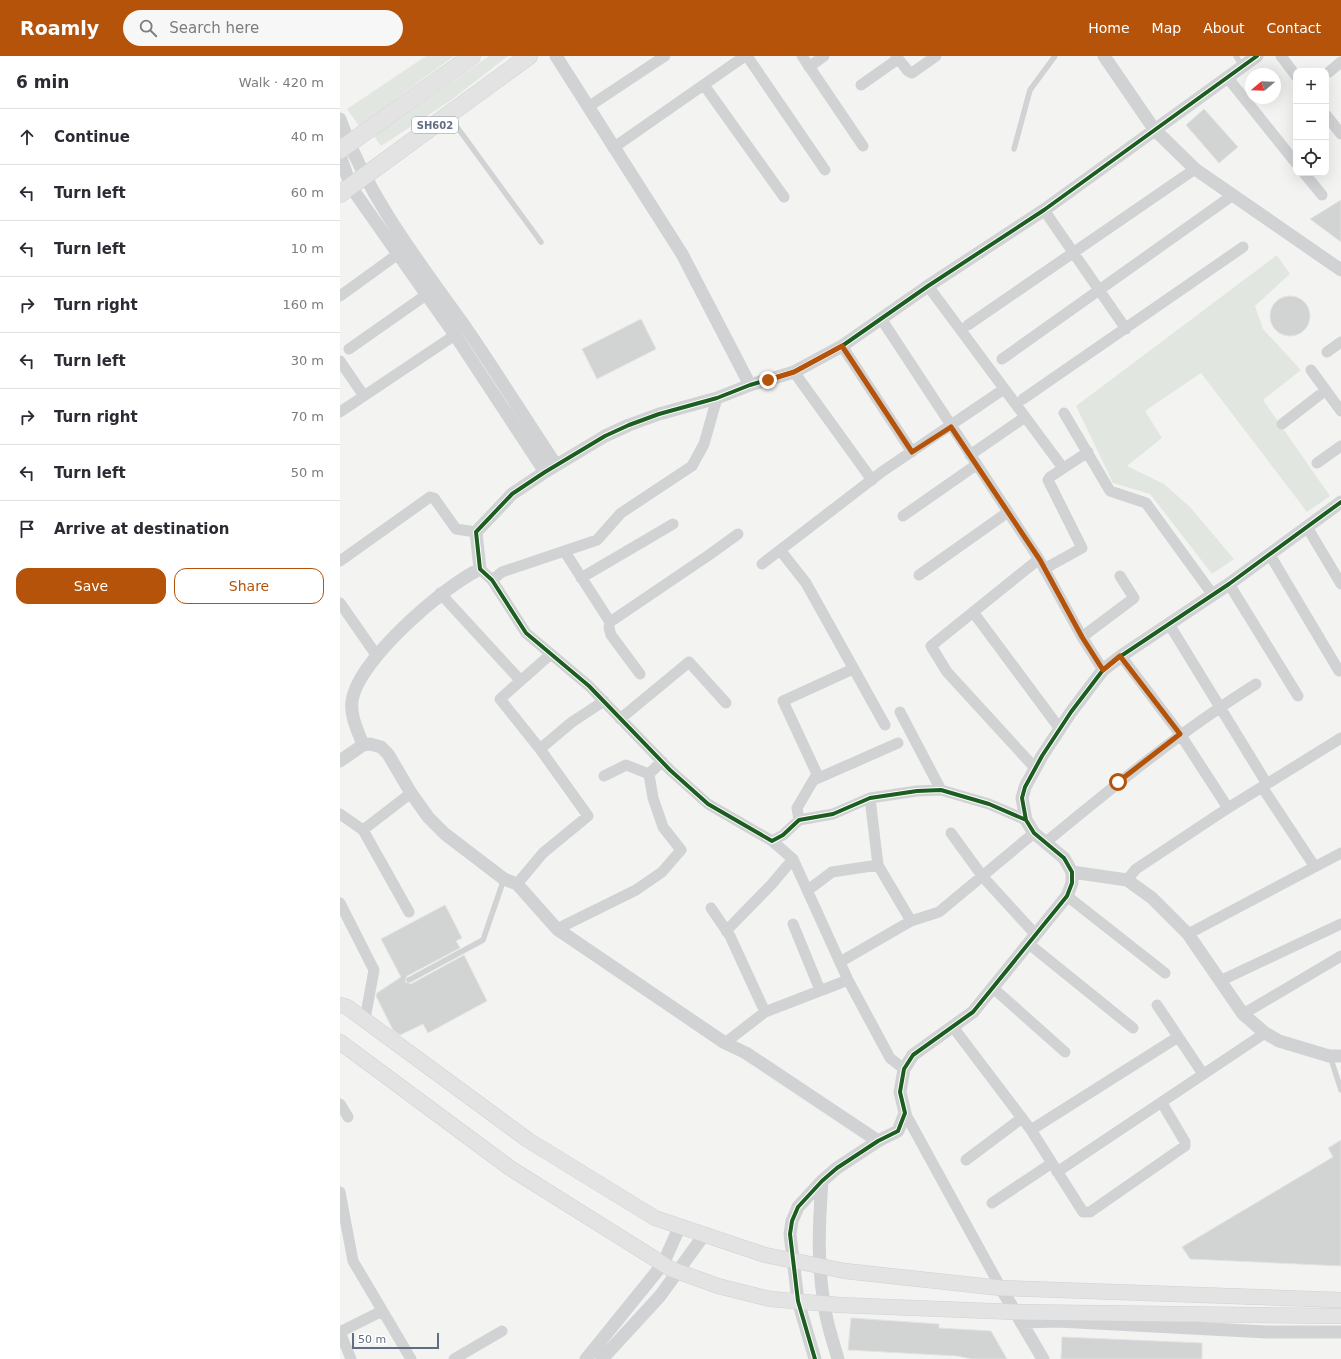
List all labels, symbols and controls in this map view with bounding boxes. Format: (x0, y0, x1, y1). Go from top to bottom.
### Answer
search box (123, 10, 403, 46)
text: Roamly (20, 17, 99, 39)
icon: search (137, 17, 159, 39)
text: Search here (169, 19, 259, 37)
text: Home (1088, 20, 1130, 36)
text: Map (1152, 20, 1181, 36)
text: About (1203, 20, 1245, 36)
text: Contact (1267, 20, 1321, 36)
north arrow (1245, 68, 1281, 104)
map controls (1293, 68, 1329, 176)
button: + (1293, 68, 1329, 104)
text: 6 min (16, 72, 69, 92)
text: Walk · 420 m (239, 75, 324, 90)
button: − (1293, 104, 1329, 140)
road number: SH602 (412, 117, 458, 133)
icon: ahead (16, 126, 38, 148)
text: Continue (54, 128, 130, 146)
text: 40 m (291, 129, 324, 144)
button: locate (1293, 140, 1329, 176)
icon: left (16, 182, 38, 204)
text: Turn left (54, 184, 126, 202)
text: 60 m (291, 185, 324, 200)
icon: left (16, 238, 38, 260)
text: Turn left (54, 240, 126, 258)
text: 10 m (291, 241, 324, 256)
icon: right (16, 294, 38, 316)
text: Turn right (54, 296, 138, 314)
text: 160 m (282, 297, 324, 312)
icon: left (16, 350, 38, 372)
text: Turn left (54, 352, 126, 370)
text: 30 m (291, 353, 324, 368)
route end (759, 371, 777, 389)
icon: right (16, 406, 38, 428)
text: Turn right (54, 408, 138, 426)
text: 70 m (291, 409, 324, 424)
icon: left (16, 462, 38, 484)
text: Turn left (54, 464, 126, 482)
text: 50 m (291, 465, 324, 480)
icon: arrive (16, 518, 38, 540)
text: Arrive at destination (54, 520, 229, 538)
button: Save (16, 568, 166, 604)
button: Share (174, 568, 324, 604)
route start (1109, 773, 1127, 791)
scale bar (352, 1331, 439, 1350)
text: 50 m (358, 1333, 386, 1346)

